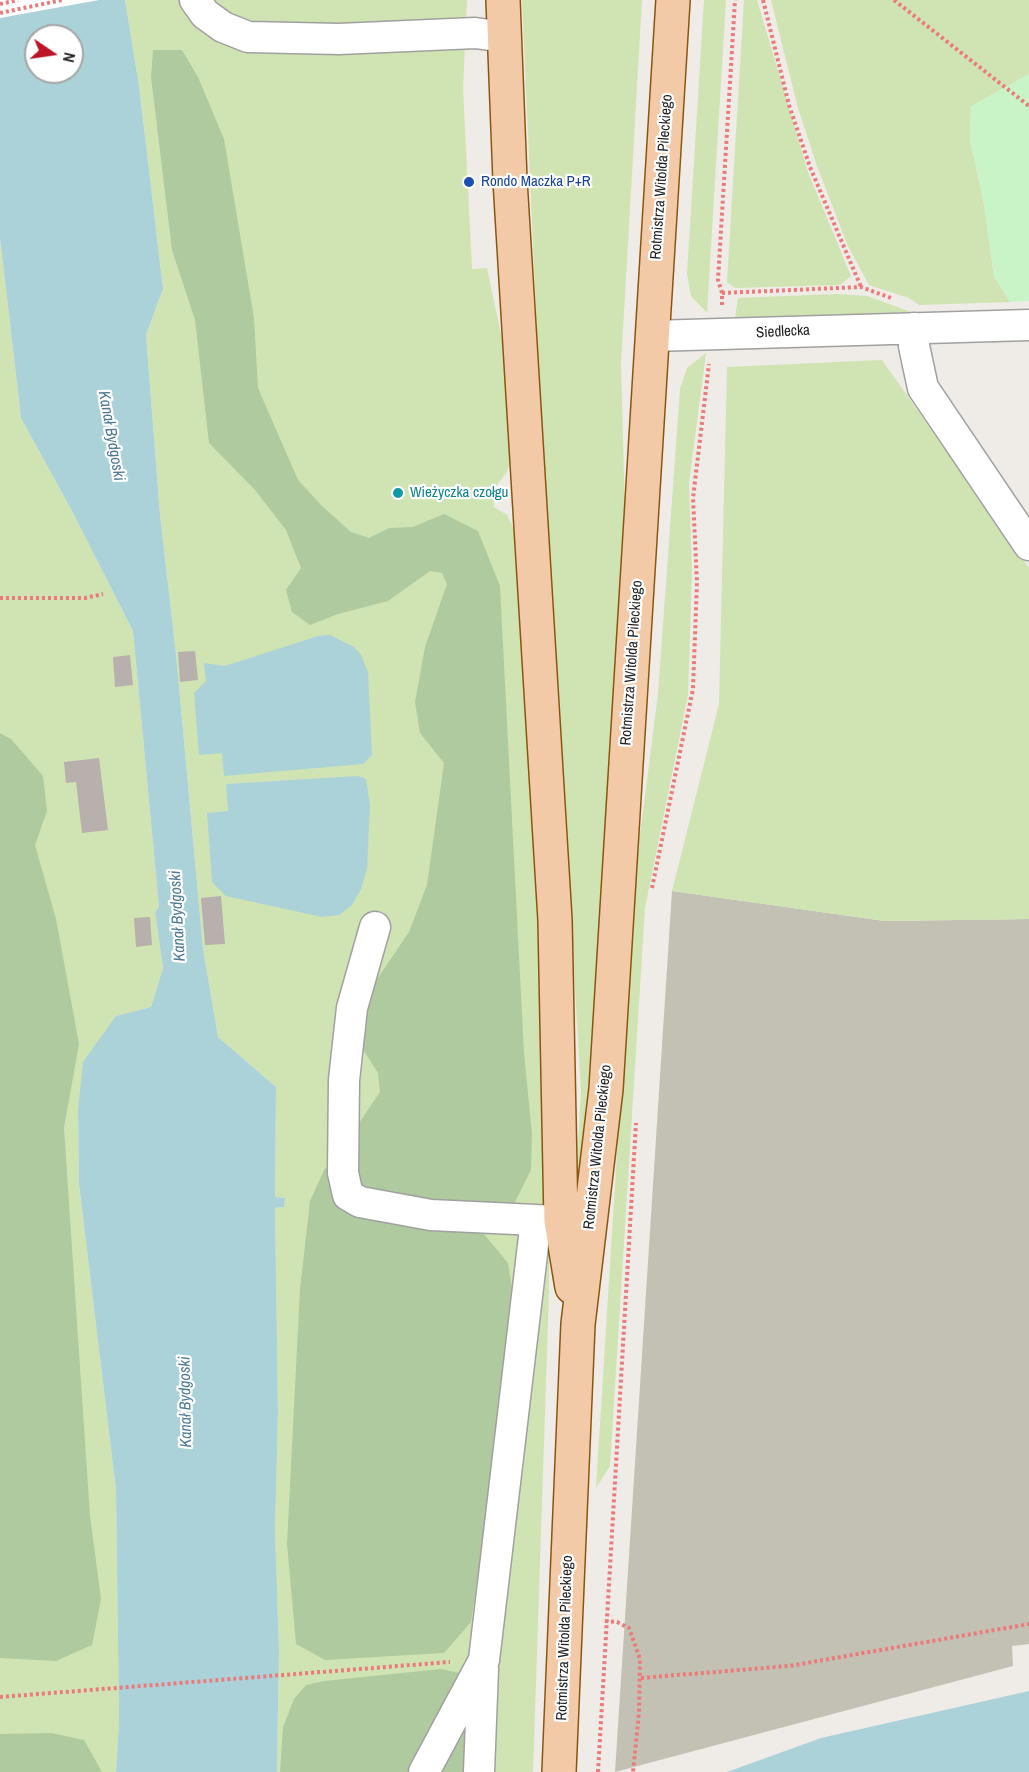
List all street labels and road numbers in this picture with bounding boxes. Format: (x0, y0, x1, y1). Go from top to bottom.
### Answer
street label: Rotmistrza Witolda Pileckiego (647, 94, 677, 260)
street label: Siedlecka (756, 322, 810, 342)
street label: Rotmistrza Witolda Pileckiego (617, 580, 647, 746)
street label: Rotmistrza Witolda Pileckiego (580, 1064, 616, 1230)
street label: Rotmistrza Witolda Pileckiego (553, 1555, 577, 1721)

